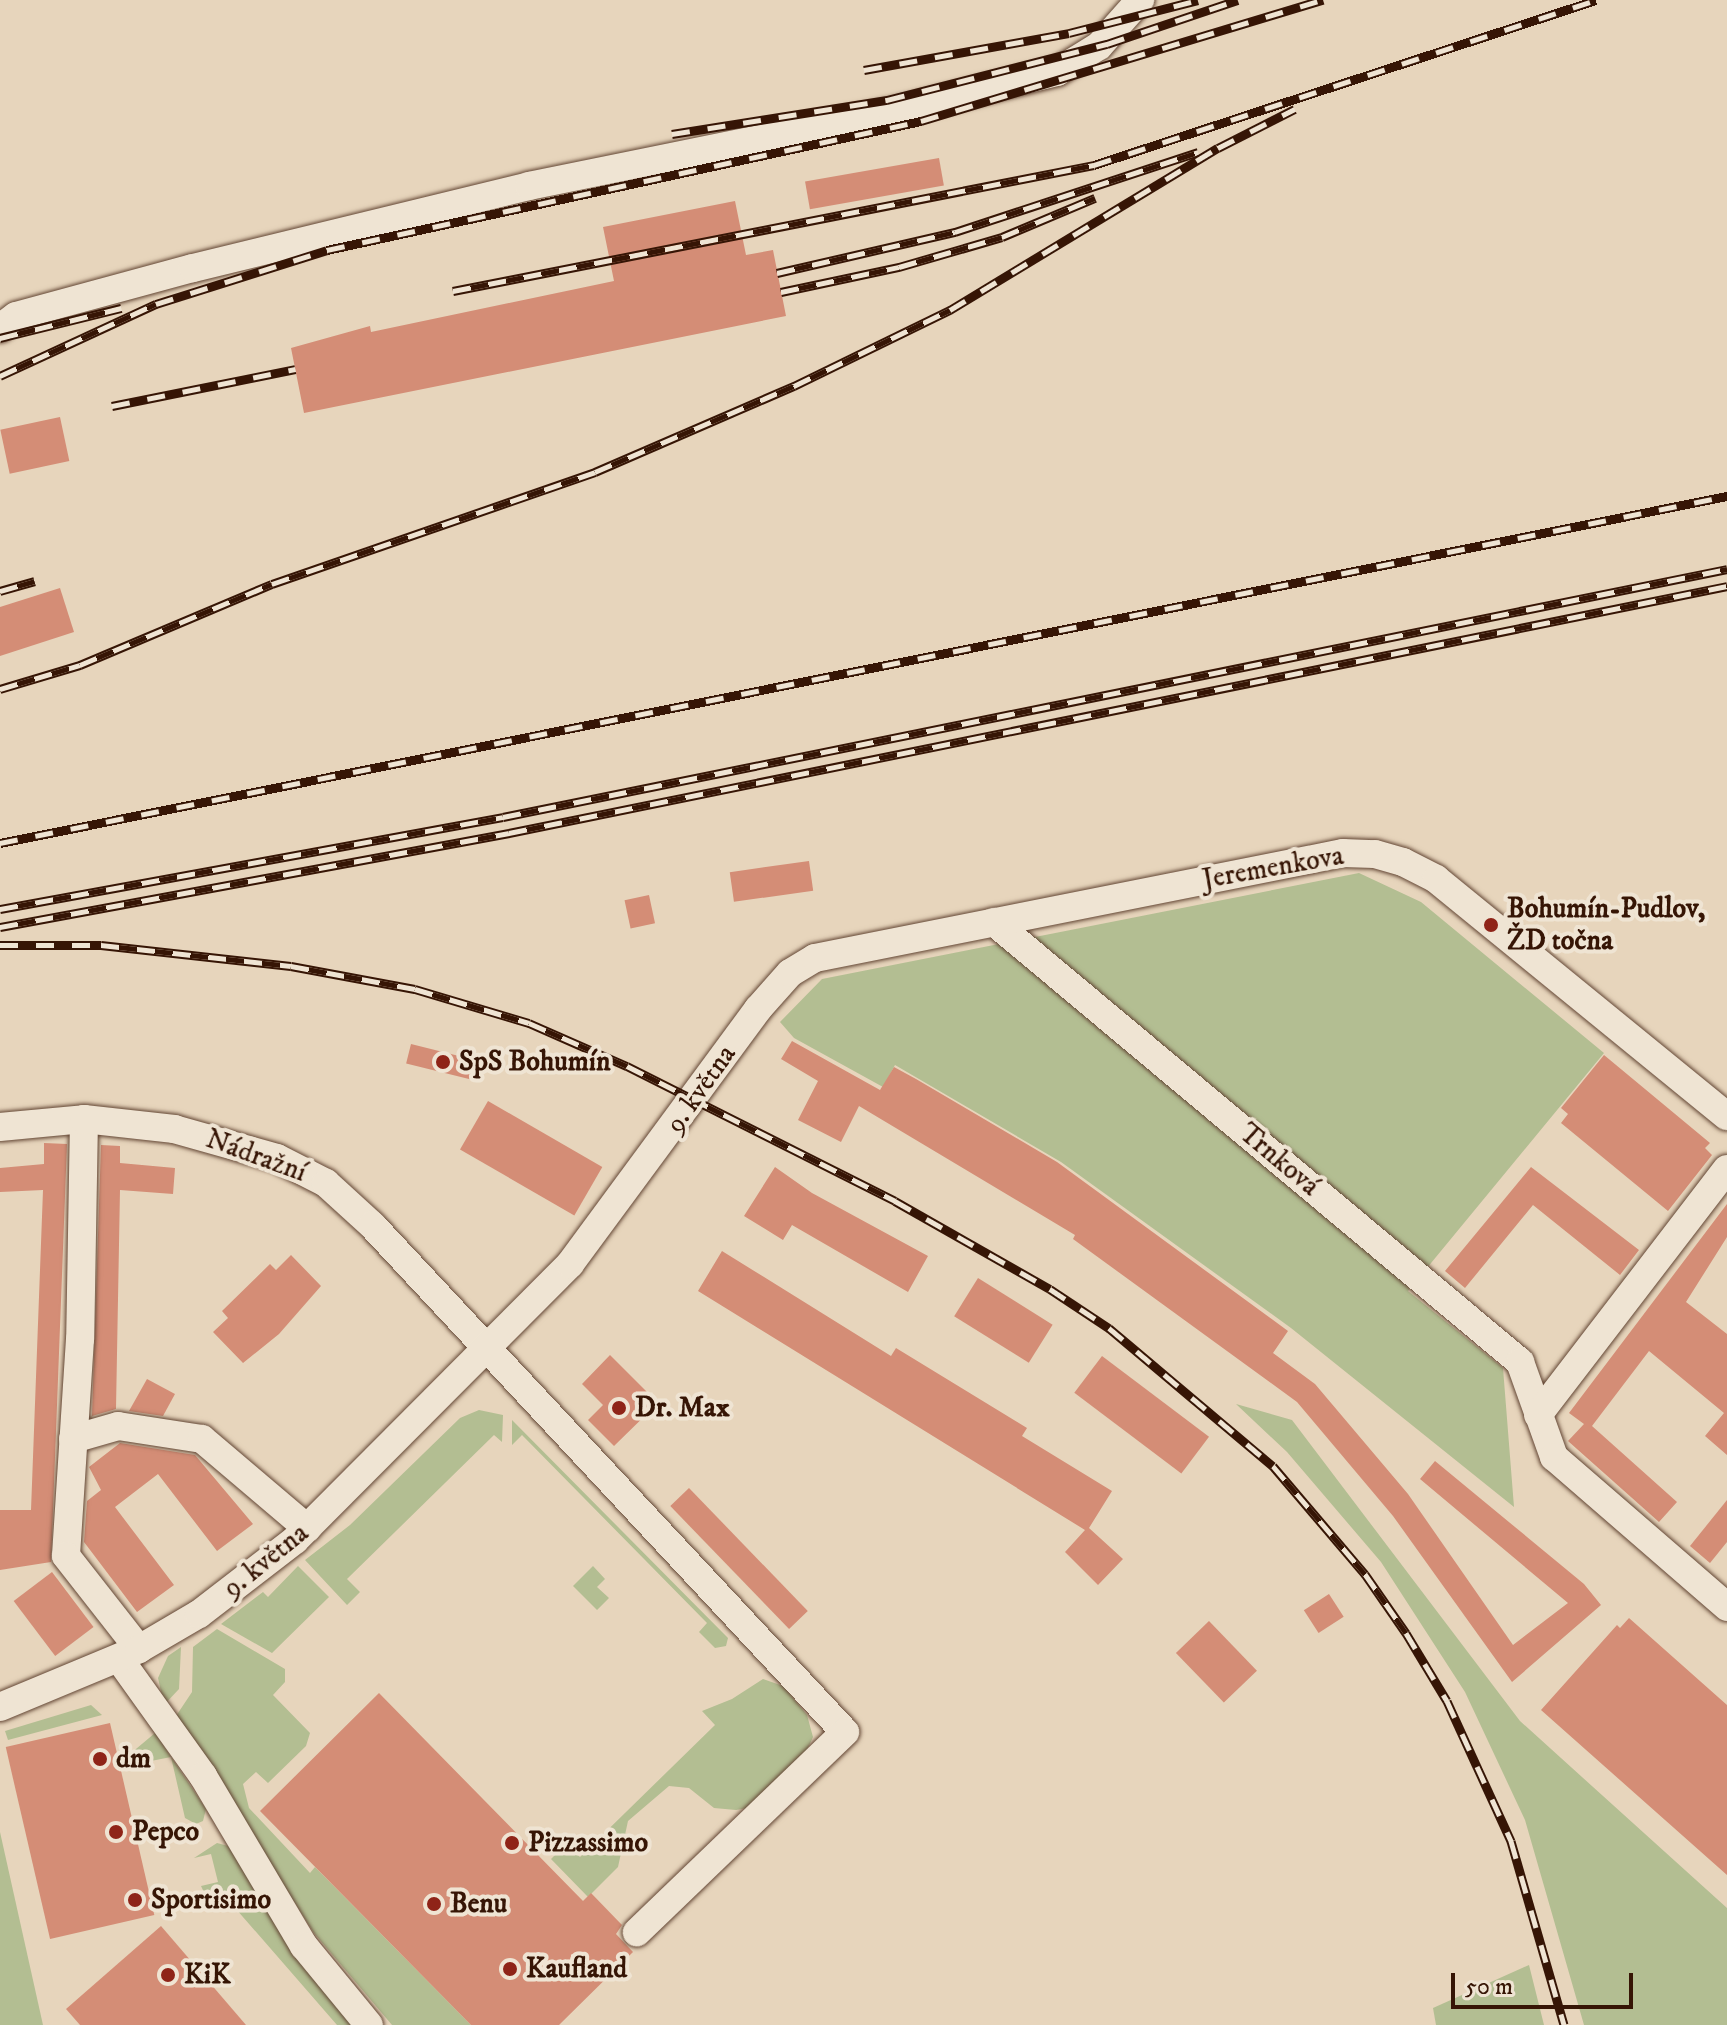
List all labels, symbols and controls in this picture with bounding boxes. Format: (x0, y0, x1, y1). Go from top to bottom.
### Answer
street label: Jeremenkova (1200, 839, 1346, 897)
place label: Bohumín-Pudlov, ŽD točna (1507, 892, 1705, 958)
marker: Bohumín-Pudlov, ŽD točna (1482, 916, 1500, 934)
street label: 9. května (659, 1038, 743, 1140)
place label: SpS Bohumín (459, 1045, 611, 1079)
marker: SpS Bohumín (434, 1053, 452, 1071)
street label: Trnková (1232, 1117, 1326, 1203)
street label: Nádražní (201, 1122, 311, 1190)
place label: Dr. Max (635, 1391, 730, 1425)
marker: Dr. Max (610, 1399, 628, 1417)
street label: 9. května (217, 1517, 315, 1605)
place label: dm (116, 1742, 151, 1776)
marker: dm (91, 1750, 109, 1768)
place label: Pepco (132, 1815, 199, 1849)
marker: Pepco (107, 1823, 125, 1841)
place label: Pizzassimo (528, 1826, 648, 1860)
marker: Pizzassimo (503, 1834, 521, 1852)
place label: Sportisimo (151, 1883, 271, 1917)
place label: Benu (450, 1887, 507, 1921)
marker: Sportisimo (126, 1891, 144, 1909)
marker: Benu (425, 1895, 443, 1913)
place label: Kaufland (526, 1952, 627, 1986)
scale bar (1455, 1957, 1637, 2007)
place label: KiK (184, 1958, 231, 1992)
marker: Kaufland (501, 1960, 519, 1978)
marker: KiK (159, 1966, 177, 1984)
text: 50 m (1465, 1972, 1513, 2002)

